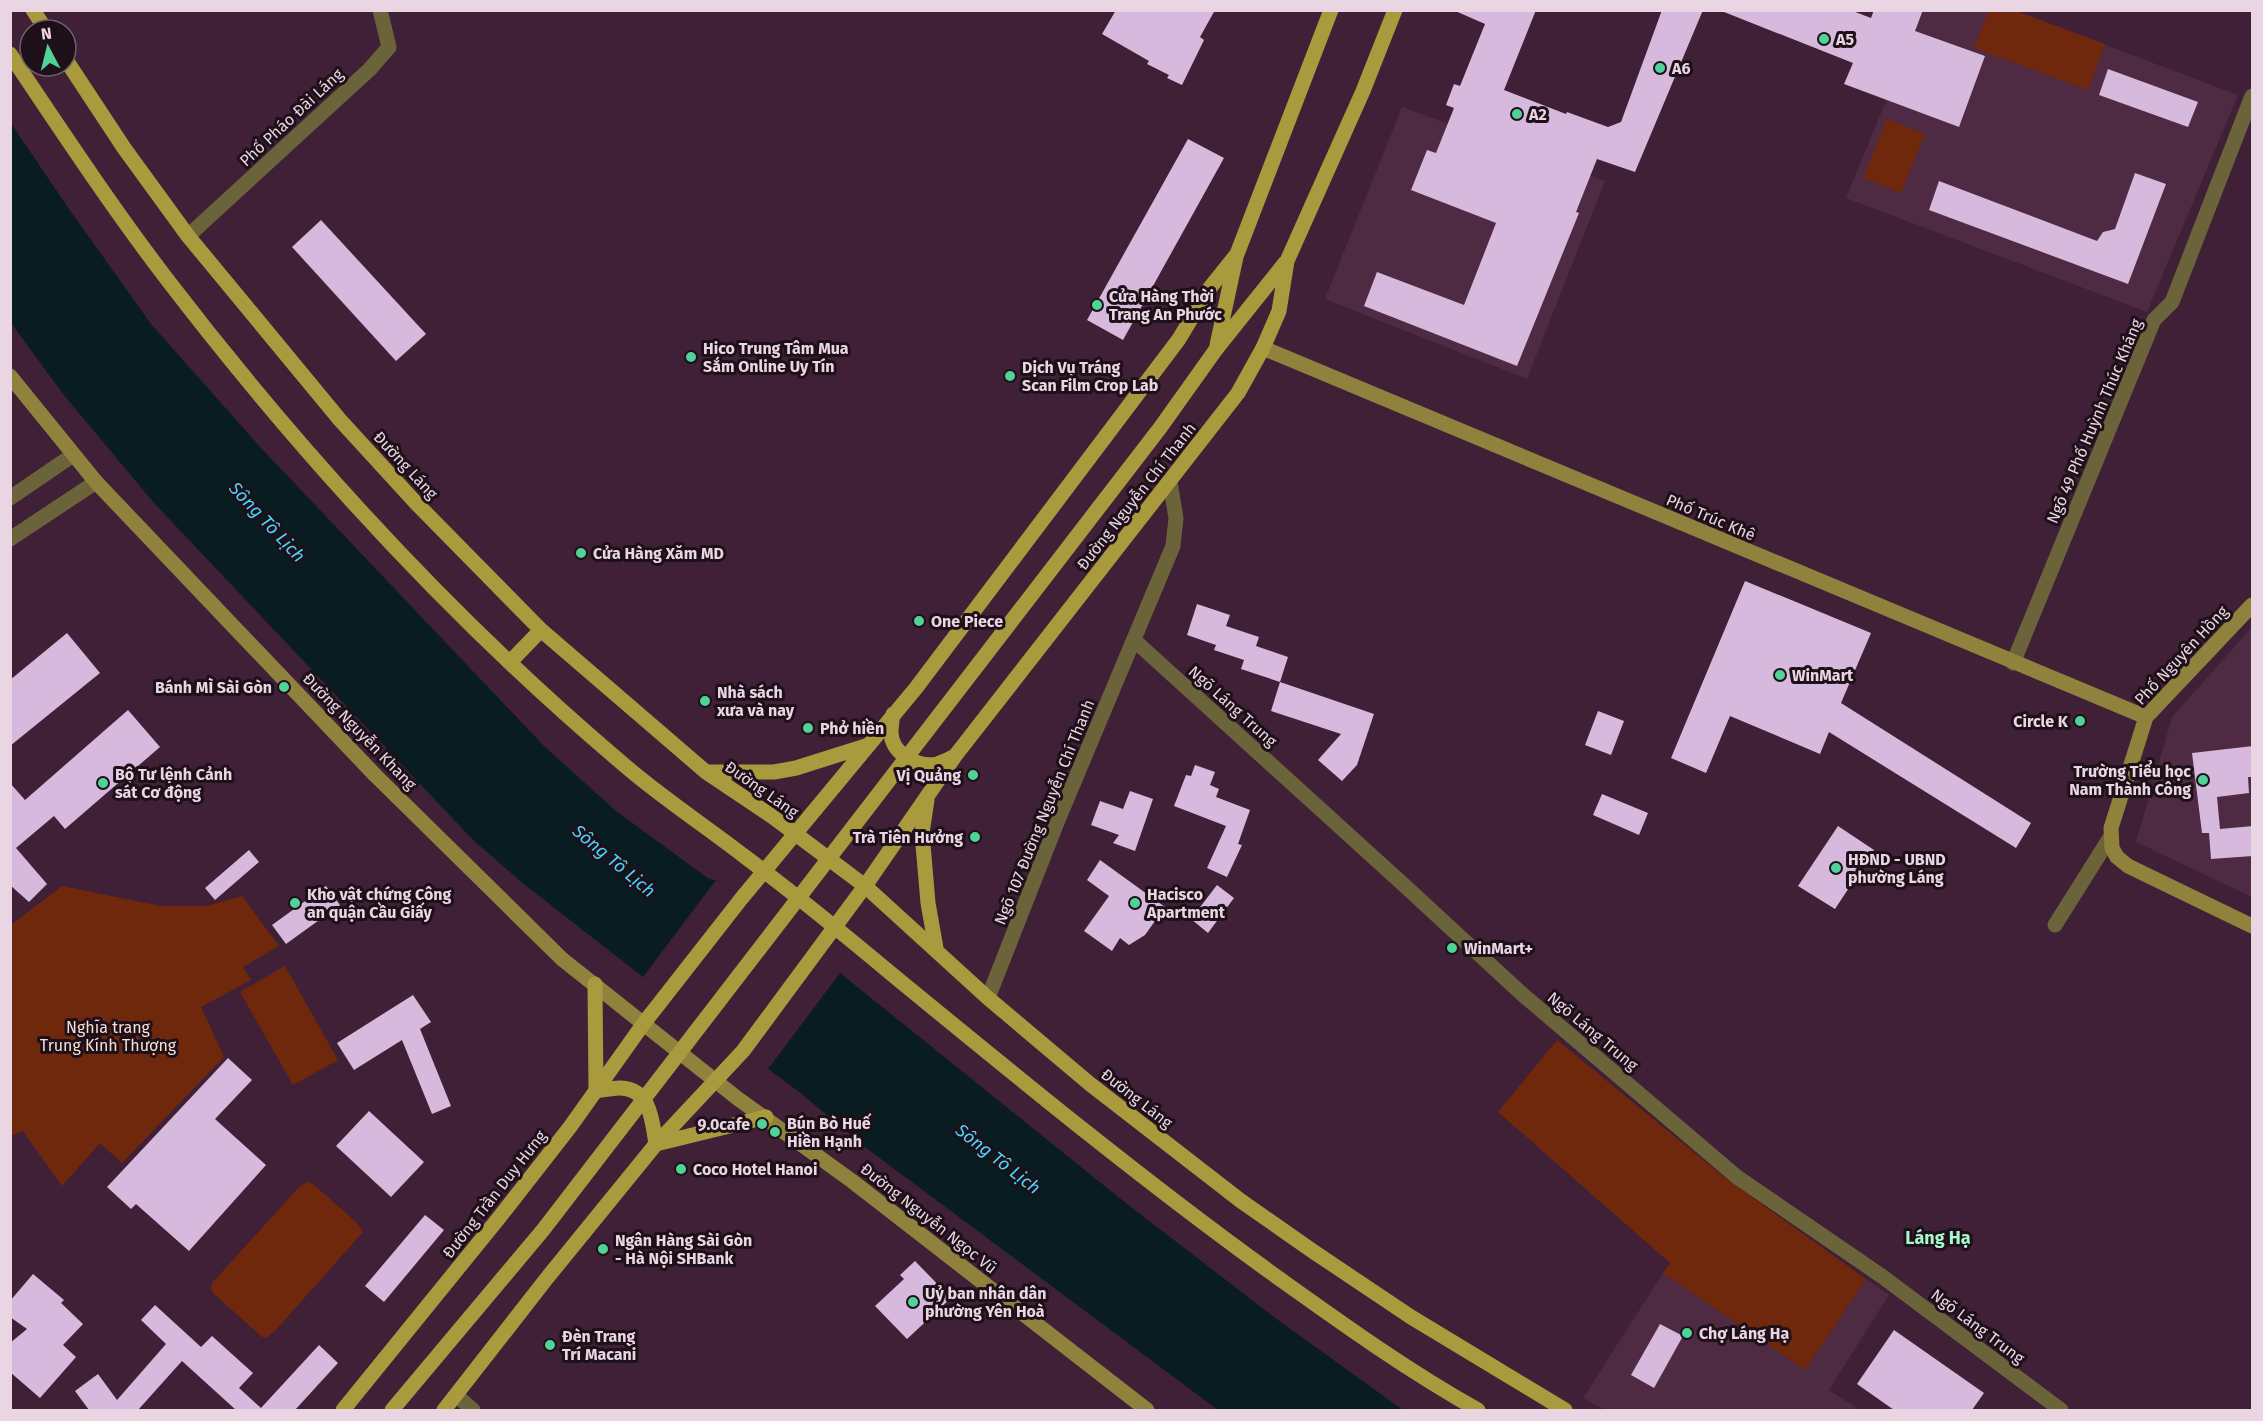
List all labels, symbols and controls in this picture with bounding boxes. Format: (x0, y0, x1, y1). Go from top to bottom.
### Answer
north arrow (18, 18, 78, 78)
text: N (40, 24, 53, 44)
place label: A5 (1835, 30, 1854, 49)
marker: A5 (1817, 32, 1831, 46)
place label: A6 (1671, 59, 1690, 78)
marker: A6 (1653, 61, 1667, 75)
street label: Phố Pháo Đài Láng (235, 63, 348, 170)
place label: A2 (1528, 105, 1547, 124)
marker: A2 (1510, 107, 1524, 121)
place label: Cửa Hàng Thời Trang An Phước (1109, 287, 1222, 324)
marker: Cửa Hàng Thời Trang An Phước (1090, 298, 1104, 312)
street label: Ngõ 49 Phố Huỳnh Thúc Kháng (2042, 315, 2147, 526)
place label: Hico Trung Tâm Mua Sắm Online Uy Tín (703, 339, 849, 376)
marker: Hico Trung Tâm Mua Sắm Online Uy Tín (684, 350, 698, 364)
place label: Dịch Vụ Tráng Scan Film Crop Lab (1022, 358, 1158, 395)
marker: Dịch Vụ Tráng Scan Film Crop Lab (1003, 369, 1017, 383)
street label: Đường Nguyễn Chí Thanh (1073, 419, 1200, 574)
street label: Đường Láng (370, 428, 442, 504)
water label: Sông Tô Lịch (224, 477, 310, 567)
street label: Phố Trúc Khê (1664, 489, 1758, 545)
place label: Cửa Hàng Xăm MD (593, 544, 724, 563)
marker: Cửa Hàng Xăm MD (574, 546, 588, 560)
street label: Phố Nguyên Hồng (2130, 601, 2233, 709)
place label: One Piece (931, 612, 1003, 631)
marker: One Piece (912, 614, 926, 628)
street label: Ngõ Láng Trung (1185, 662, 1281, 751)
place label: WinMart (1792, 666, 1854, 685)
marker: WinMart (1773, 668, 1787, 682)
street label: Đường Nguyễn Khang (299, 669, 421, 794)
place label: Bánh MÌ Sài Gòn (155, 677, 272, 697)
marker: Bánh MÌ Sài Gòn (277, 680, 291, 694)
place label: Nhà sách xưa và nay (716, 683, 795, 720)
marker: Nhà sách xưa và nay (698, 694, 712, 708)
street label: Ngõ 107 Đường Nguyễn Chí Thanh (990, 697, 1098, 928)
place label: Circle K (2013, 712, 2069, 731)
marker: Circle K (2073, 714, 2087, 728)
place label: Phở hiền (820, 718, 884, 738)
marker: Phở hiền (801, 721, 815, 735)
street label: Đường Láng (721, 757, 803, 822)
place label: Trường Tiểu học Nam Thành Công (2069, 759, 2191, 799)
place label: Bộ Tư lệnh Cảnh sát Cơ động (115, 765, 232, 802)
place label: Vị Quảng (896, 766, 961, 785)
marker: Vị Quảng (966, 768, 980, 782)
marker: Trường Tiểu học Nam Thành Công (2196, 773, 2210, 787)
marker: Bộ Tư lệnh Cảnh sát Cơ động (96, 776, 110, 790)
water label: Sông Tô Lịch (567, 819, 660, 902)
place label: Trà Tiên Hưởng (853, 828, 963, 847)
marker: Trà Tiên Hưởng (968, 830, 982, 844)
place label: HĐND - UBND phường Láng (1848, 850, 1946, 887)
marker: HĐND - UBND phường Láng (1829, 861, 1843, 875)
place label: Kho vật chứng Công an quận Cầu Giấy (307, 885, 452, 922)
place label: Hacisco Apartment (1146, 885, 1226, 922)
marker: Kho vật chứng Công an quận Cầu Giấy (288, 896, 302, 910)
marker: Hacisco Apartment (1128, 896, 1142, 910)
place label: WinMart+ (1464, 939, 1533, 958)
marker: WinMart+ (1445, 941, 1459, 955)
street label: Ngõ Láng Trung (1544, 988, 1642, 1075)
park label: Nghĩa trang Trung Kính Thượng (40, 1018, 177, 1055)
street label: Đường Láng (1097, 1065, 1177, 1133)
place label: Bún Bò Huế Hiền Hạnh (787, 1113, 872, 1151)
place label: 9.0cafe (697, 1115, 750, 1134)
marker: 9.0cafe (755, 1117, 769, 1131)
water label: Sông Tô Lịch (950, 1118, 1045, 1199)
street label: Đường Trần Duy Hưng (438, 1125, 551, 1262)
marker: Bún Bò Huế Hiền Hạnh (768, 1125, 782, 1139)
street label: Đường Nguyễn Ngọc Vũ (857, 1159, 1001, 1278)
place label: Coco Hotel Hanoi (693, 1160, 817, 1179)
marker: Coco Hotel Hanoi (674, 1162, 688, 1176)
district label: Láng Hạ (1905, 1227, 1971, 1249)
place label: Ngân Hàng Sài Gòn - Hà Nội SHBank (615, 1231, 752, 1268)
marker: Ngân Hàng Sài Gòn - Hà Nội SHBank (596, 1242, 610, 1256)
place label: Uỷ ban nhân dân phường Yên Hoà (925, 1284, 1047, 1321)
street label: Ngõ Láng Trung (1927, 1285, 2029, 1368)
marker: Uỷ ban nhân dân phường Yên Hoà (906, 1295, 920, 1309)
place label: Chợ Láng Hạ (1699, 1324, 1789, 1343)
marker: Chợ Láng Hạ (1680, 1326, 1694, 1340)
place label: Đèn Trang Trí Macani (562, 1327, 636, 1364)
marker: Đèn Trang Trí Macani (543, 1338, 557, 1352)

